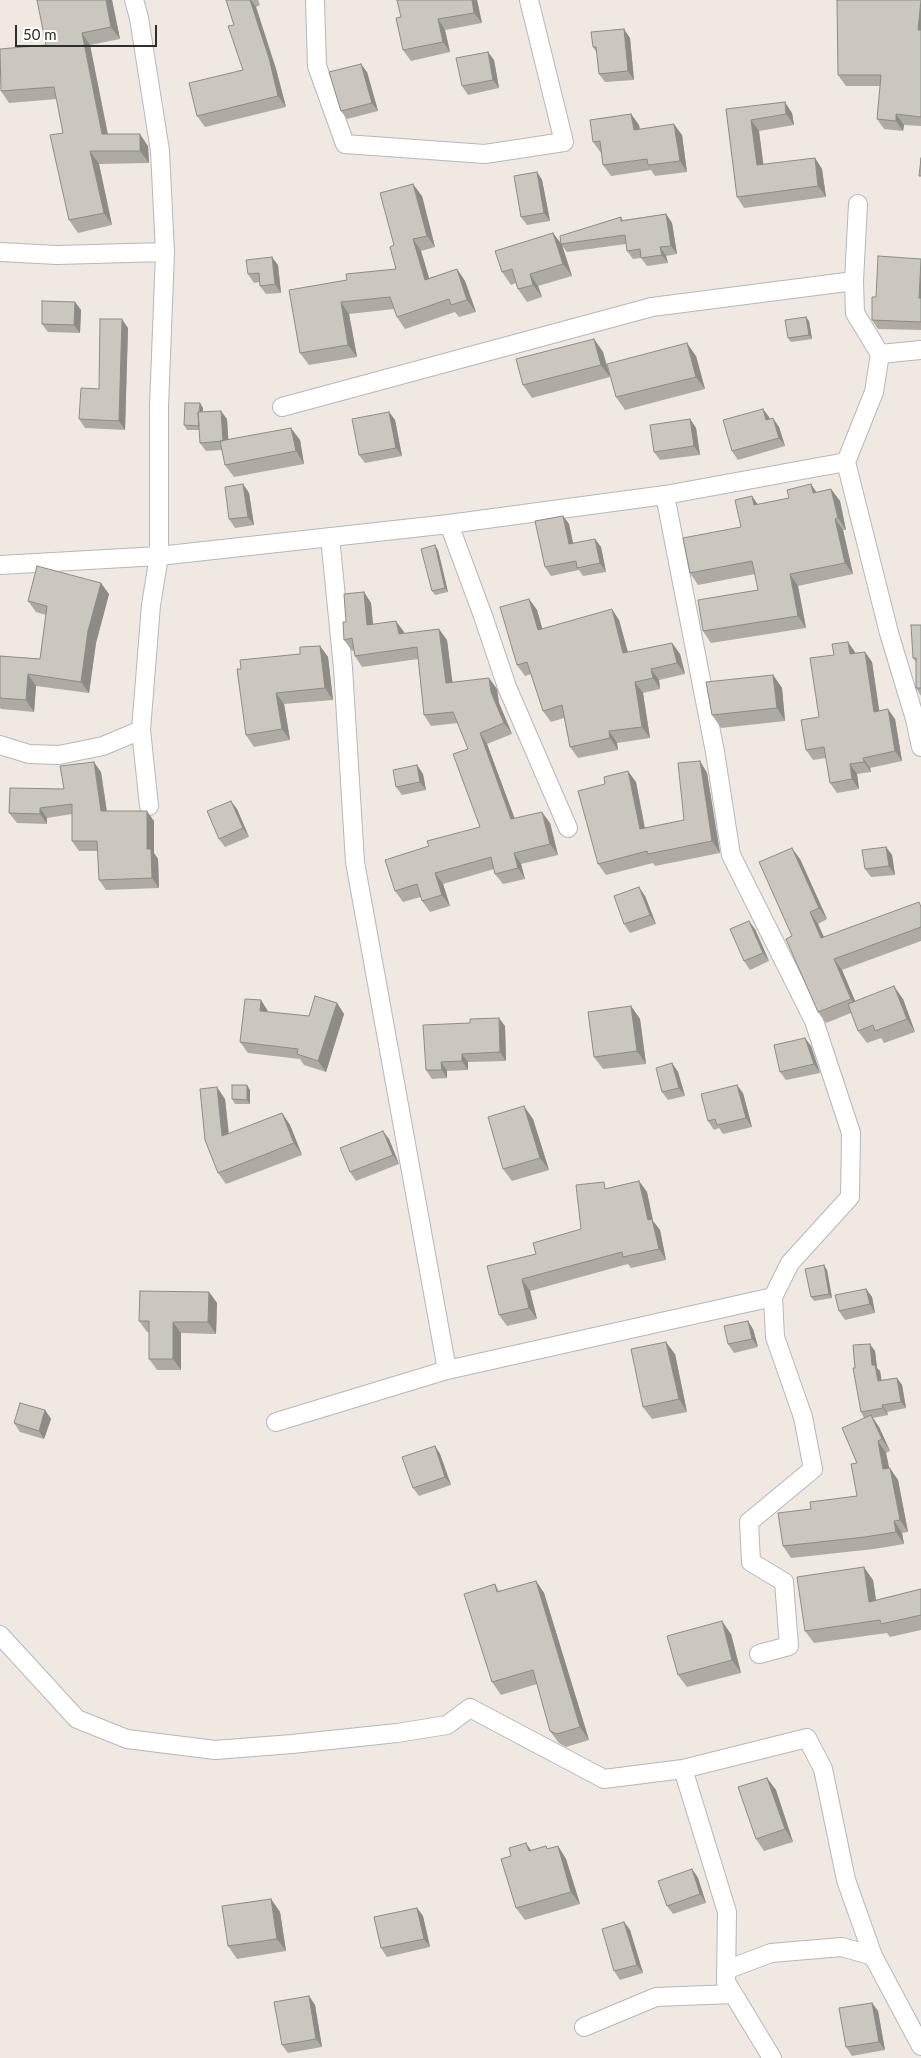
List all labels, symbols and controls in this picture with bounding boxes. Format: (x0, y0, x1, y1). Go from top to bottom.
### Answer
scale bar (18, 15, 160, 47)
text: 50 m (23, 25, 57, 43)

